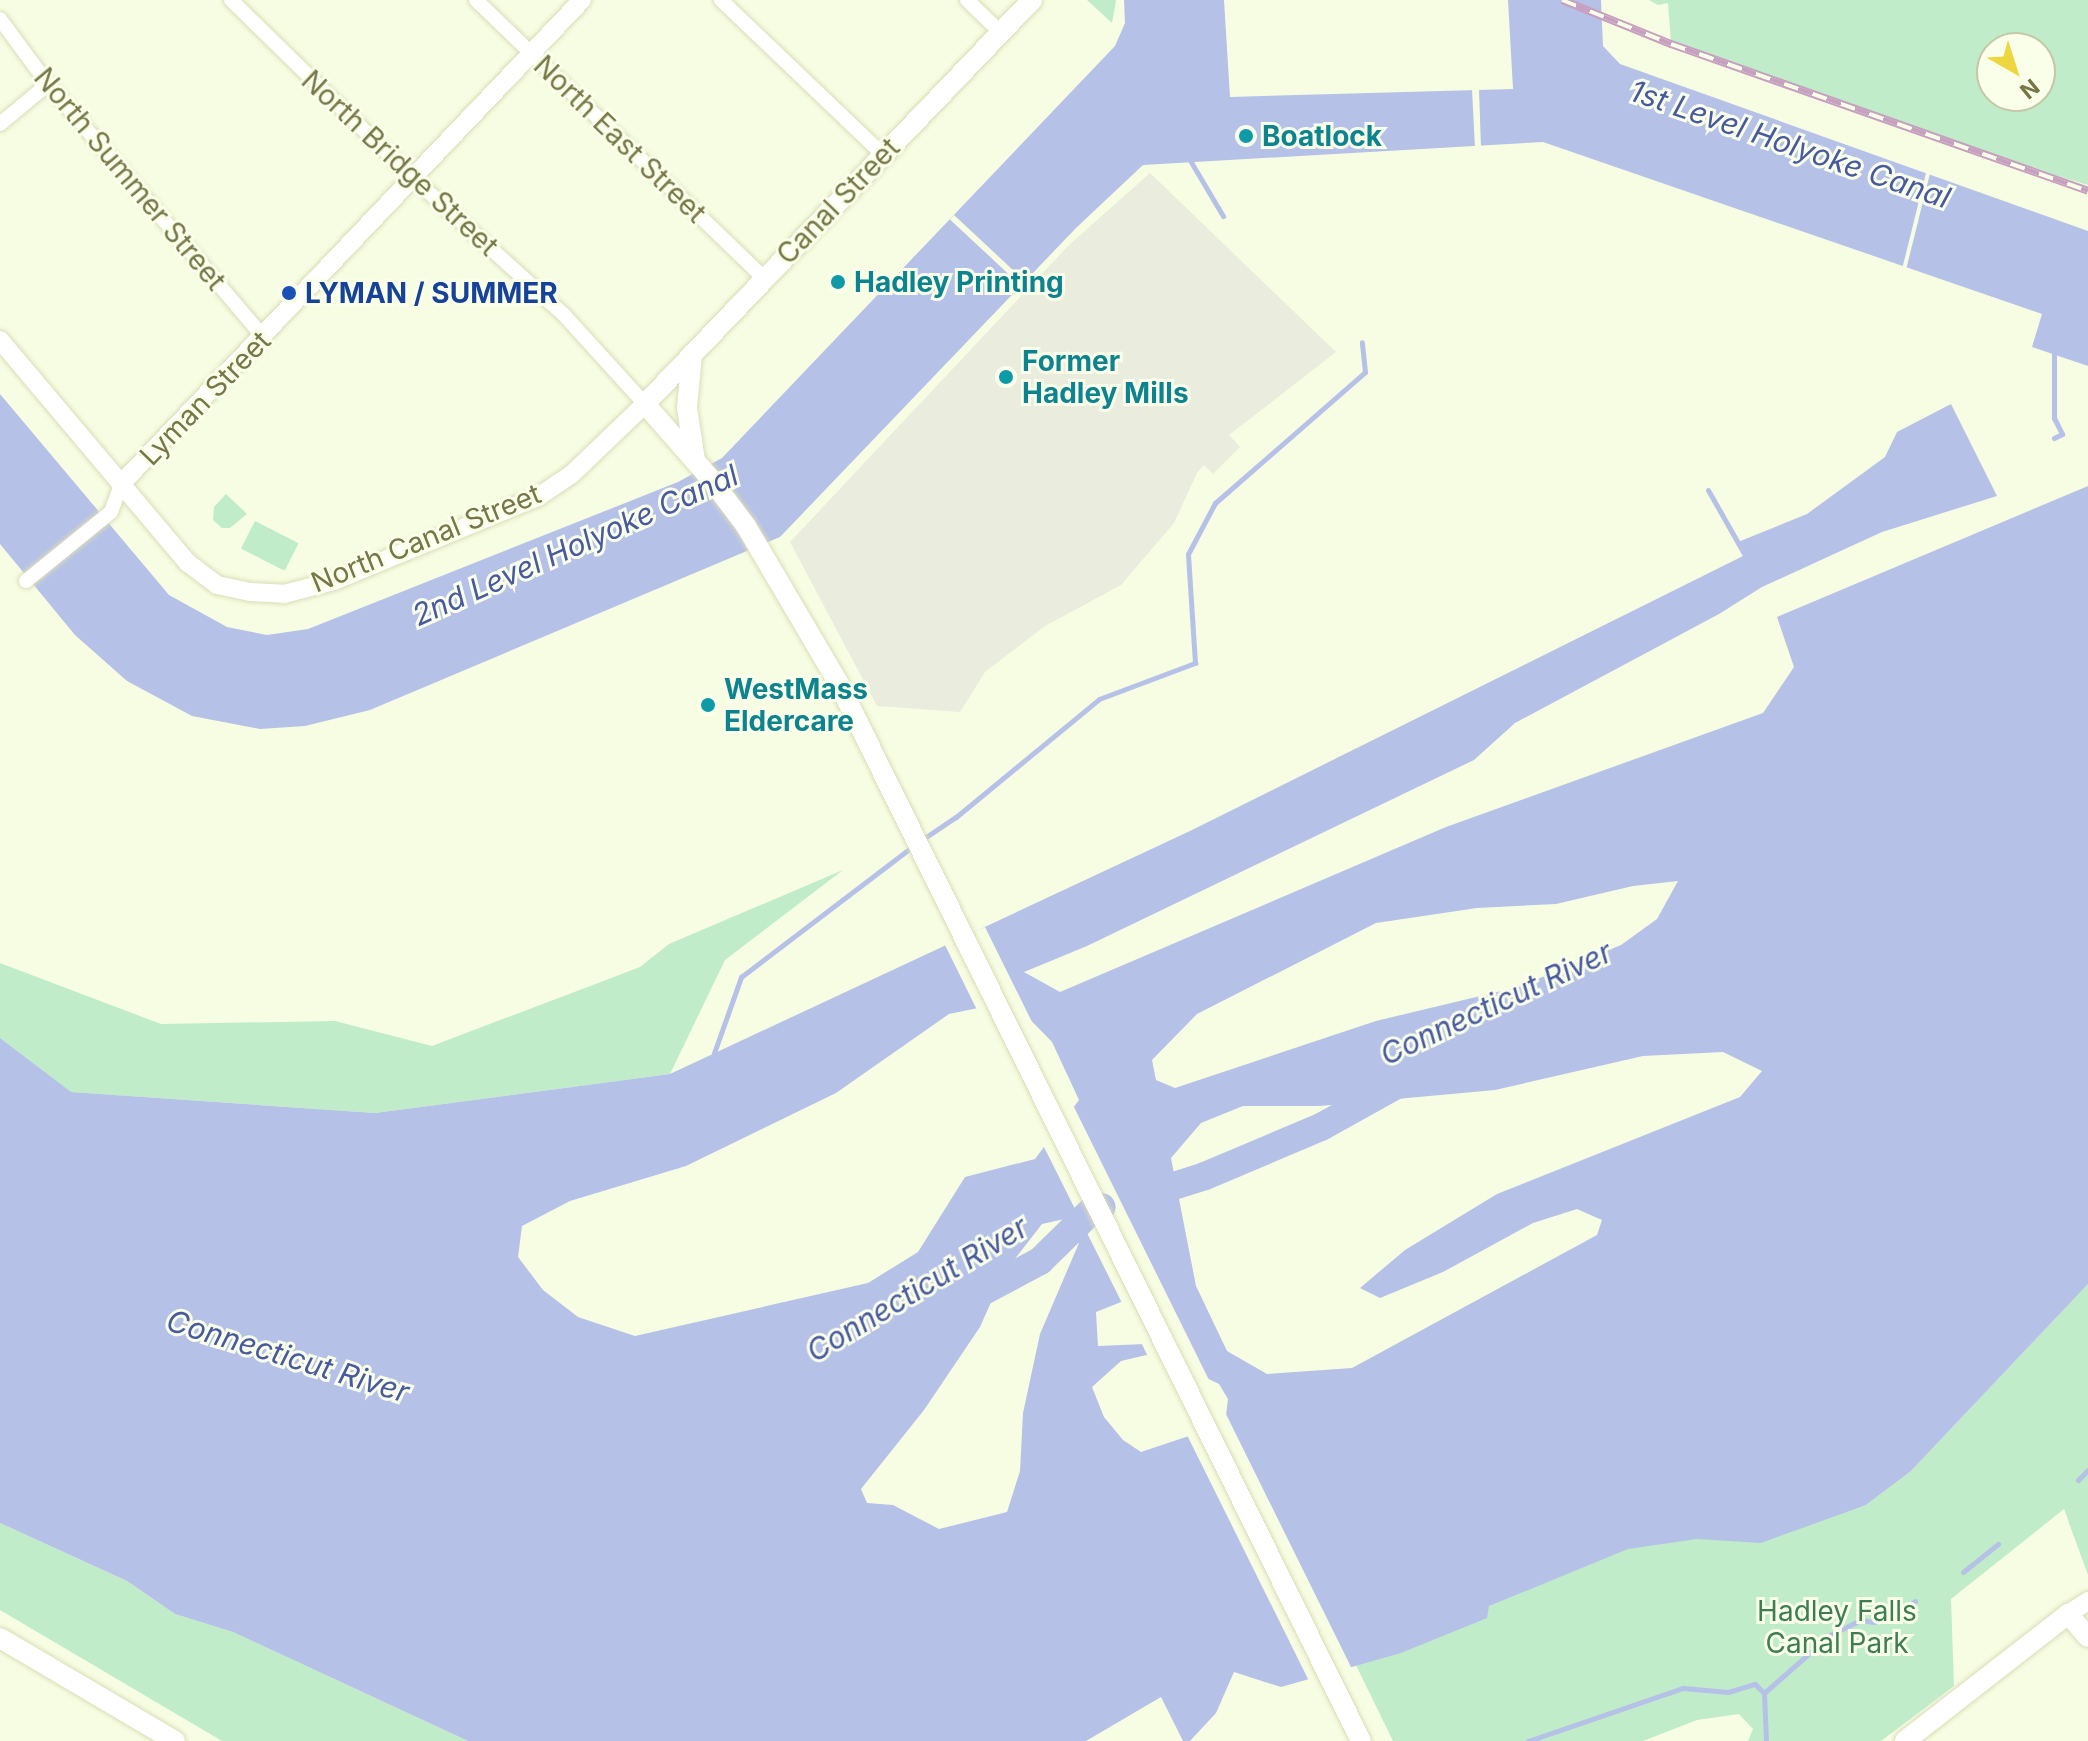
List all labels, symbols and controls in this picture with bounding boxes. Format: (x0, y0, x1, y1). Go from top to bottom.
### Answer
north arrow (1976, 32, 2056, 112)
street label: North East Street (527, 48, 713, 230)
street label: North Summer Street (27, 61, 233, 297)
street label: North Bridge Street (295, 63, 505, 263)
water label: 1st Level Holyoke Canal (1625, 72, 1955, 216)
text: N (2015, 74, 2045, 104)
place label: Boatlock (1262, 119, 1382, 153)
marker: Boatlock (1237, 127, 1255, 145)
street label: Canal Street (770, 131, 906, 271)
place label: Hadley Printing (854, 265, 1064, 299)
marker: Hadley Printing (829, 273, 847, 291)
place label: LYMAN / SUMMER (305, 276, 558, 310)
marker: LYMAN / SUMMER (280, 284, 298, 302)
street label: Lyman Street (133, 324, 277, 472)
place label: Former Hadley Mills (1022, 344, 1189, 410)
marker: Former Hadley Mills (997, 368, 1015, 386)
water label: 2nd Level Holyoke Canal (406, 457, 744, 633)
street label: North Canal Street (306, 477, 546, 599)
place label: WestMass Eldercare (724, 672, 868, 738)
marker: WestMass Eldercare (699, 696, 717, 714)
water label: Connecticut River (1374, 934, 1618, 1072)
water label: Connecticut River (800, 1209, 1034, 1369)
water label: Connecticut River (162, 1302, 414, 1410)
park label: Hadley Falls Canal Park (1757, 1594, 1917, 1660)

